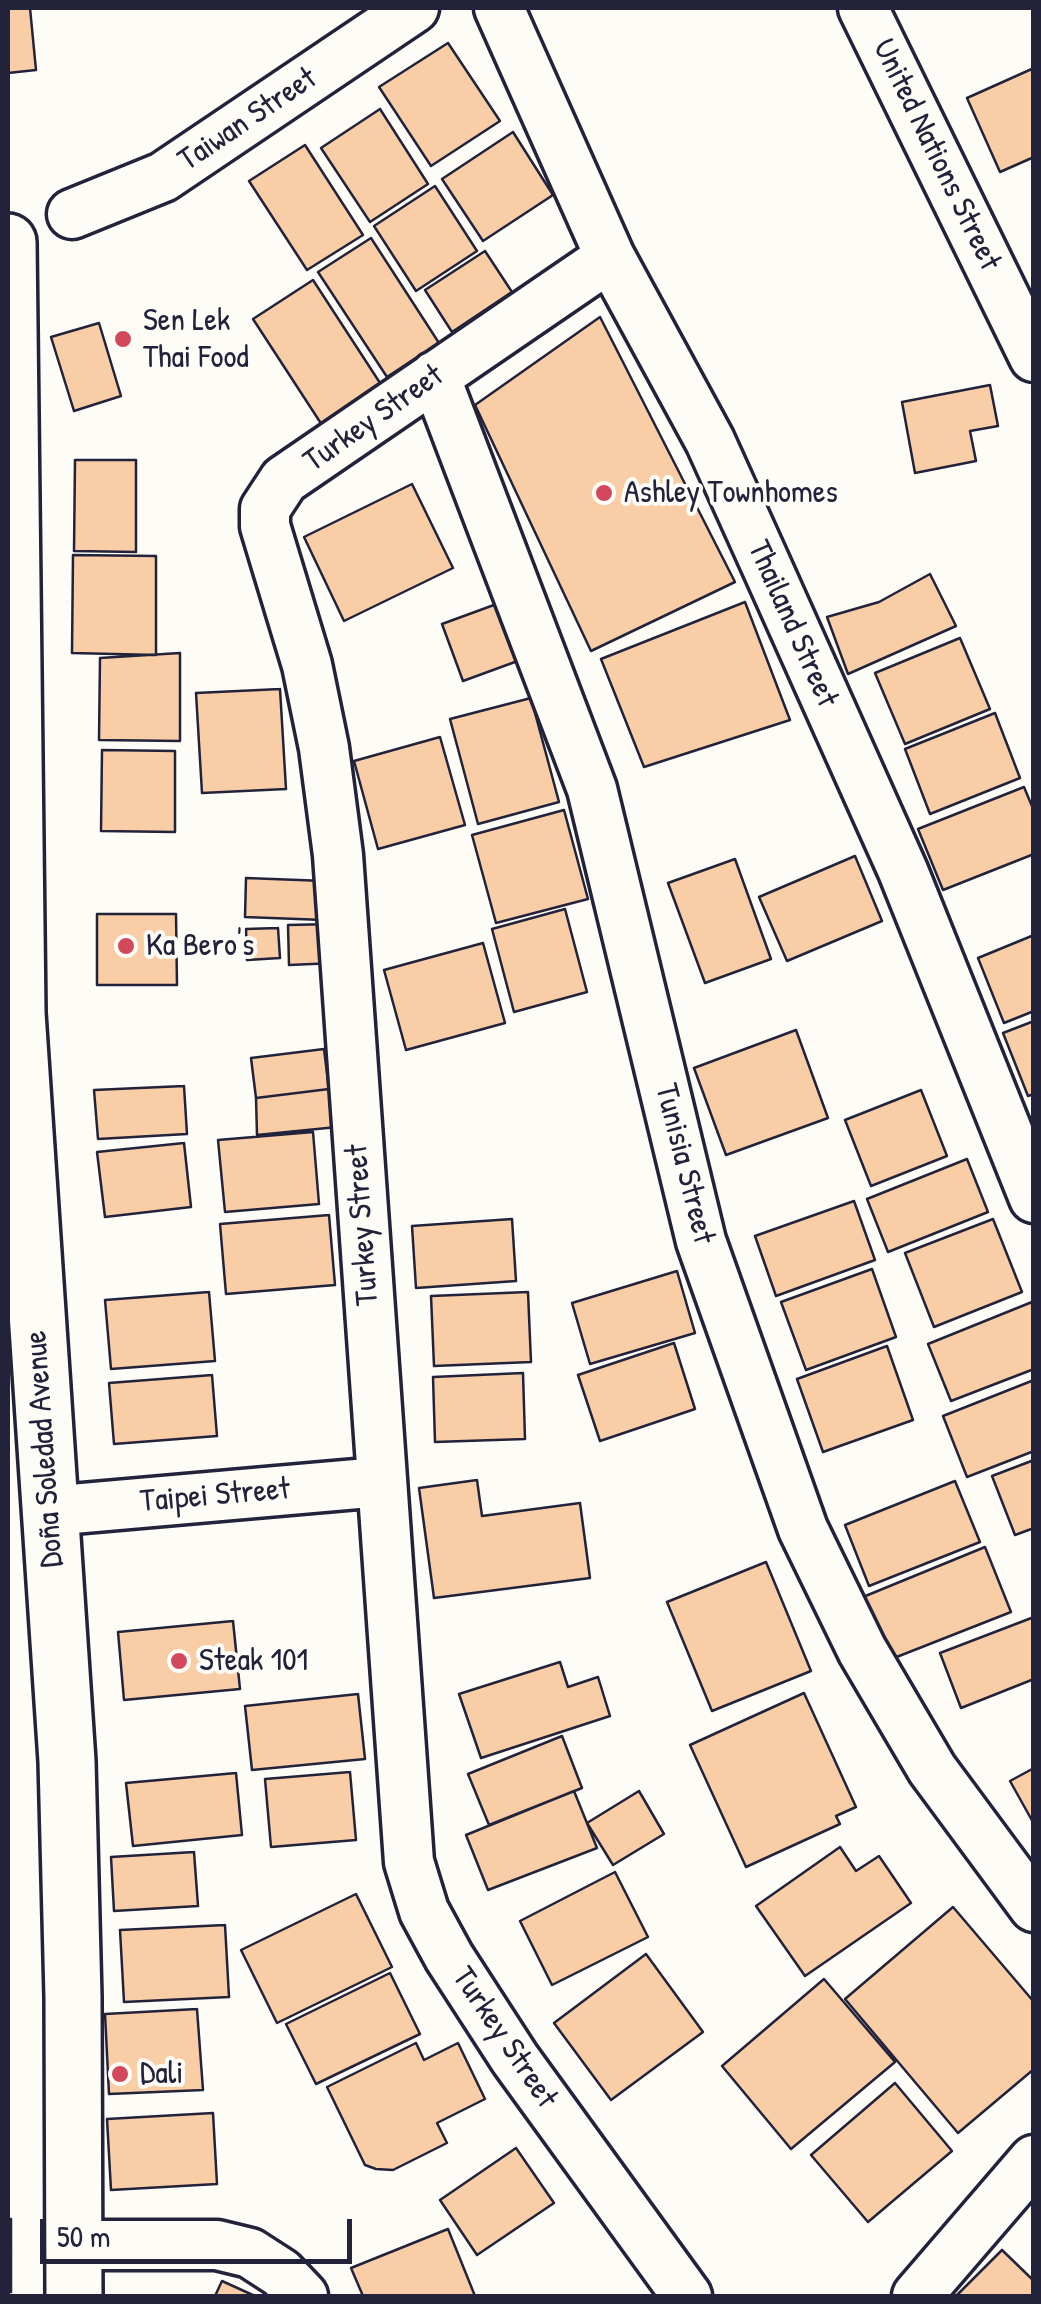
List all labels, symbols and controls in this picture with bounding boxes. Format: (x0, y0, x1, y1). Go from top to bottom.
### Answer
street label: United Nations Street (863, 33, 1009, 277)
street label: Taiwan Street (172, 60, 324, 180)
place label: Sen Lek Thai Food (143, 302, 249, 377)
marker: Sen Lek Thai Food (112, 328, 134, 350)
street label: Turkey Street (297, 357, 451, 481)
place label: Ashley Townhomes (624, 474, 838, 512)
marker: Ashley Townhomes (593, 482, 615, 504)
street label: Thailand Street (738, 535, 846, 713)
place label: Ka Bero's (146, 927, 254, 965)
marker: Ka Bero's (115, 935, 137, 957)
street label: Tunisia Street (646, 1080, 722, 1248)
street label: Turkey Street (338, 1143, 388, 1307)
street label: Doña Soledad Avenue (18, 1329, 72, 1569)
street label: Taipei Street (139, 1470, 291, 1522)
place label: Steak 101 (199, 1642, 308, 1680)
marker: Steak 101 (168, 1650, 190, 1672)
street label: Turkey Street (443, 1960, 565, 2116)
place label: Dali (140, 2055, 183, 2093)
marker: Dali (109, 2063, 131, 2085)
scale bar (45, 2199, 358, 2261)
text: 50 m (57, 2216, 110, 2256)

